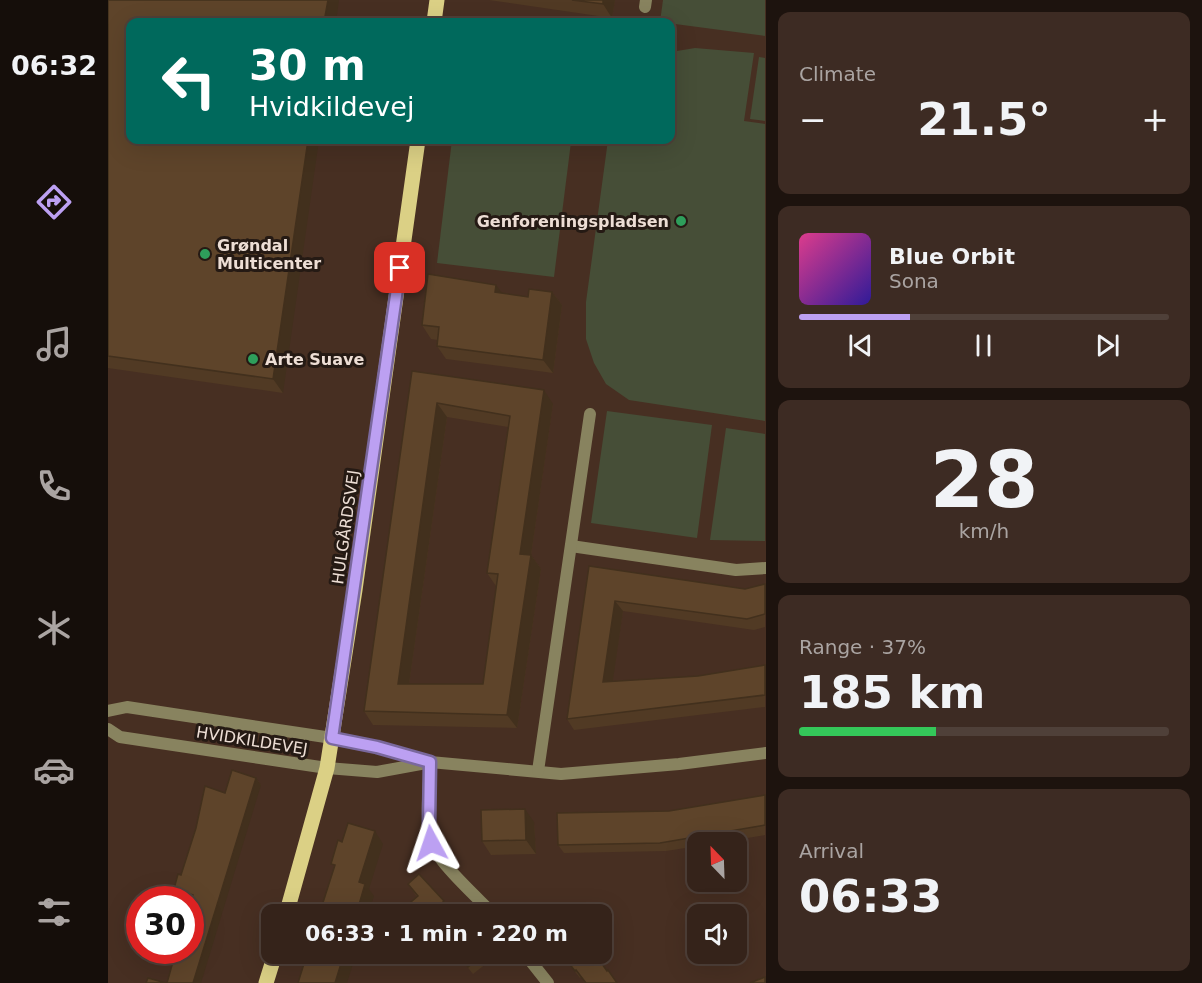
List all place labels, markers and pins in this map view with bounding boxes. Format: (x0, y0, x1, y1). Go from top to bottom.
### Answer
place label: Genforeningspladsen (477, 212, 669, 231)
marker: Genforeningspladsen (674, 214, 688, 228)
place label: Grøndal Multicenter (217, 236, 321, 273)
pin (374, 242, 425, 293)
marker: Grøndal Multicenter (198, 247, 212, 261)
place label: Arte Suave (265, 350, 364, 369)
marker: Arte Suave (246, 352, 260, 366)

